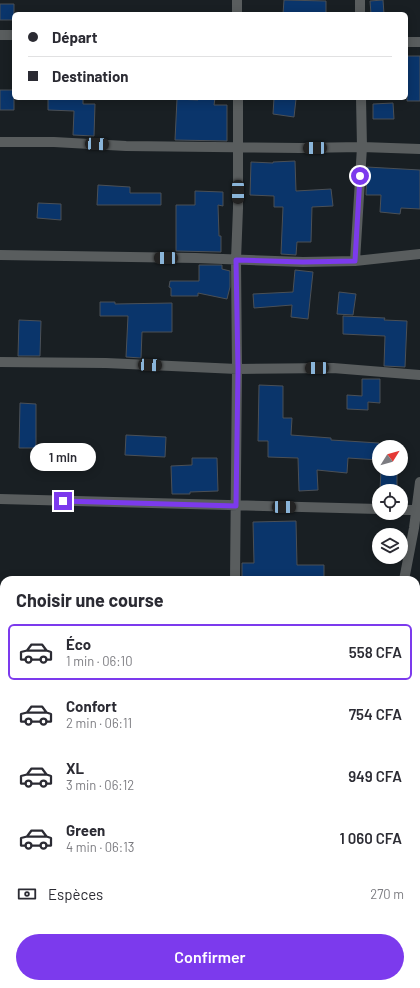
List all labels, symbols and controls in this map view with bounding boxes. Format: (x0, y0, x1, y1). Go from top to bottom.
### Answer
text: Départ (52, 28, 97, 46)
text: Destination (52, 67, 128, 85)
car (85, 137, 109, 151)
car (303, 142, 327, 154)
route start (351, 167, 369, 185)
car (232, 180, 244, 204)
car (154, 252, 178, 264)
car (138, 358, 162, 372)
car (305, 362, 329, 374)
north arrow (372, 440, 408, 476)
map controls (372, 440, 408, 564)
callout: 1 min (30, 443, 96, 471)
text: 1 min (49, 449, 77, 465)
button: locate (372, 484, 408, 520)
route end (54, 492, 72, 510)
car (272, 501, 296, 513)
button: layers (372, 528, 408, 564)
text: Choisir une course (16, 589, 164, 611)
icon: car (18, 634, 54, 670)
text: Éco (66, 635, 91, 653)
text: 558 CFA (349, 643, 402, 661)
text: 1 min · 06:10 (66, 653, 133, 669)
icon: car (18, 696, 54, 732)
text: Confort (66, 697, 117, 715)
text: 754 CFA (349, 705, 402, 723)
text: 2 min · 06:11 (66, 715, 132, 731)
icon: car (18, 758, 54, 794)
text: XL (66, 759, 84, 777)
text: 949 CFA (348, 767, 402, 785)
text: 3 min · 06:12 (66, 777, 134, 793)
icon: car (18, 820, 54, 856)
text: Green (66, 821, 105, 839)
text: 1 060 CFA (339, 829, 402, 847)
text: 4 min · 06:13 (66, 839, 134, 855)
icon: cash (16, 883, 38, 905)
text: Espèces (48, 885, 103, 903)
text: 270 m (370, 886, 404, 902)
button: Confirmer (16, 934, 404, 980)

